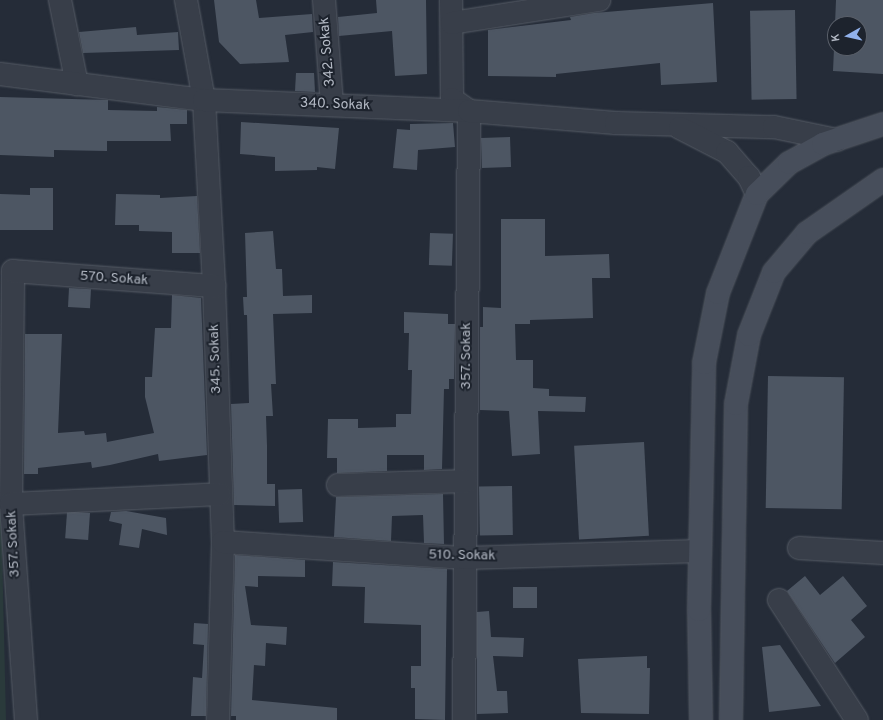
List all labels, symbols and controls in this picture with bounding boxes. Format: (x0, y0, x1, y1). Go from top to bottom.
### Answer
street label: 342. Sokak (317, 16, 339, 88)
north arrow (827, 16, 867, 56)
text: K (829, 33, 844, 42)
street label: 340. Sokak (300, 95, 370, 115)
street label: 570. Sokak (79, 268, 149, 290)
street label: 357. Sokak (459, 322, 475, 390)
street label: 345. Sokak (206, 324, 226, 394)
street label: 357. Sokak (4, 510, 24, 578)
street label: 510. Sokak (428, 547, 496, 565)

